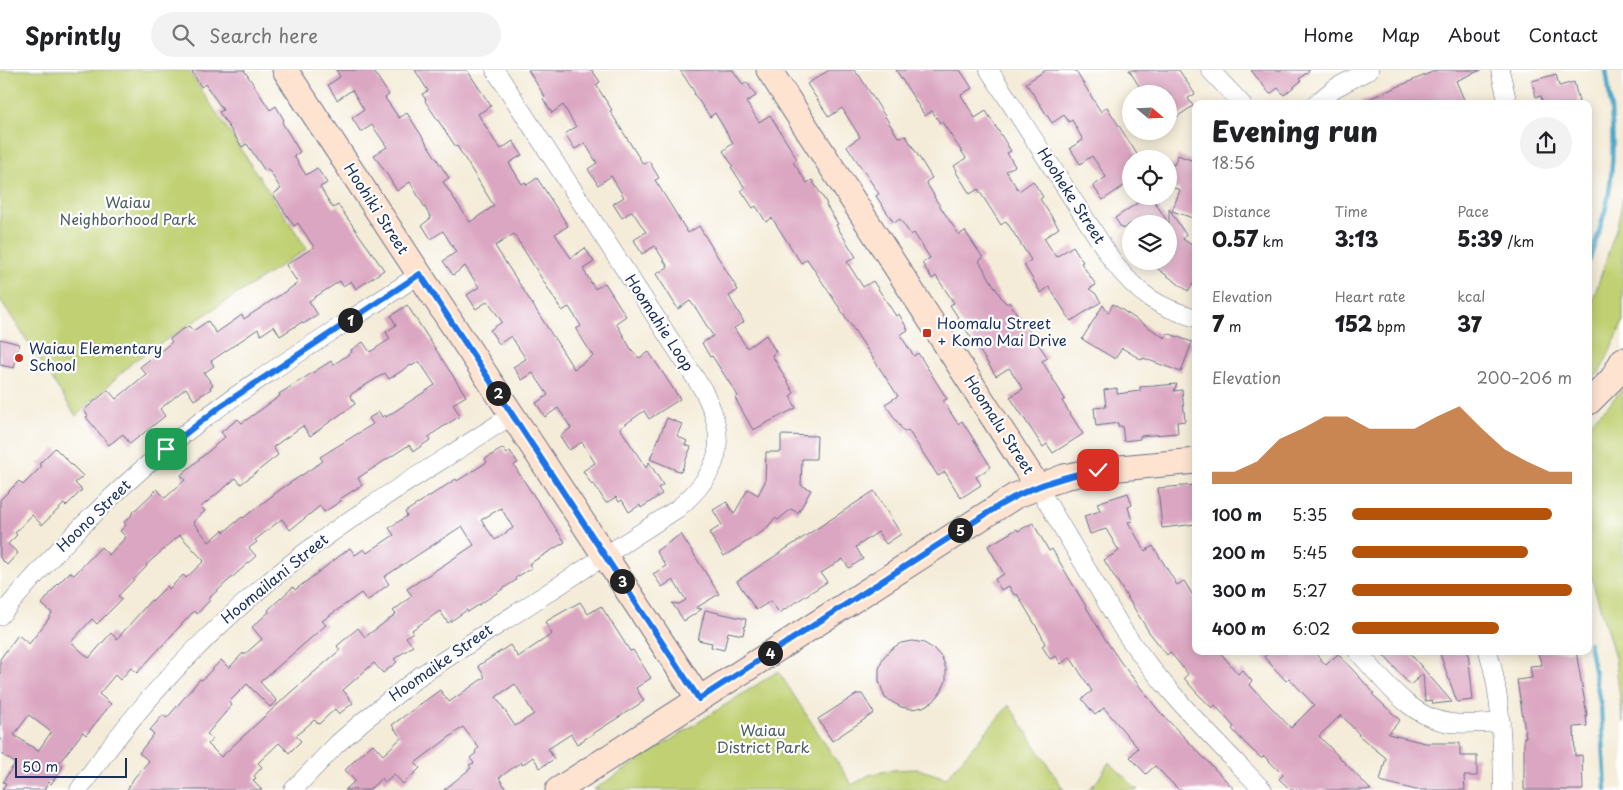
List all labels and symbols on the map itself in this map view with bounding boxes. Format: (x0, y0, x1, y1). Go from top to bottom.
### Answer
north arrow (1122, 85, 1178, 140)
street label: Hooheke Street (1032, 143, 1112, 248)
street label: Hoohiki Street (339, 158, 415, 258)
park label: Waiau Neighborhood Park (60, 190, 196, 230)
street label: Hoomahie Loop (620, 269, 700, 375)
pin: 1 (338, 308, 362, 332)
place label: Hoomalu Street + Komo Mai Drive (937, 311, 1067, 351)
marker: Hoomalu Street + Komo Mai Drive (921, 327, 933, 339)
place label: Waiau Elementary School (29, 336, 162, 376)
marker: Waiau Elementary School (13, 352, 25, 364)
street label: Hoomalu Street (960, 370, 1041, 478)
pin: 2 (486, 380, 510, 406)
pin (145, 428, 187, 470)
pin (1077, 449, 1119, 491)
street label: Hoono Street (50, 473, 135, 557)
pin: 5 (948, 518, 972, 542)
street label: Hoomailani Street (215, 527, 333, 628)
pin: 3 (610, 568, 634, 594)
street label: Hoomaike Street (384, 617, 497, 706)
pin: 4 (758, 640, 782, 666)
park label: Waiau District Park (716, 718, 810, 758)
scale bar (15, 755, 128, 778)

